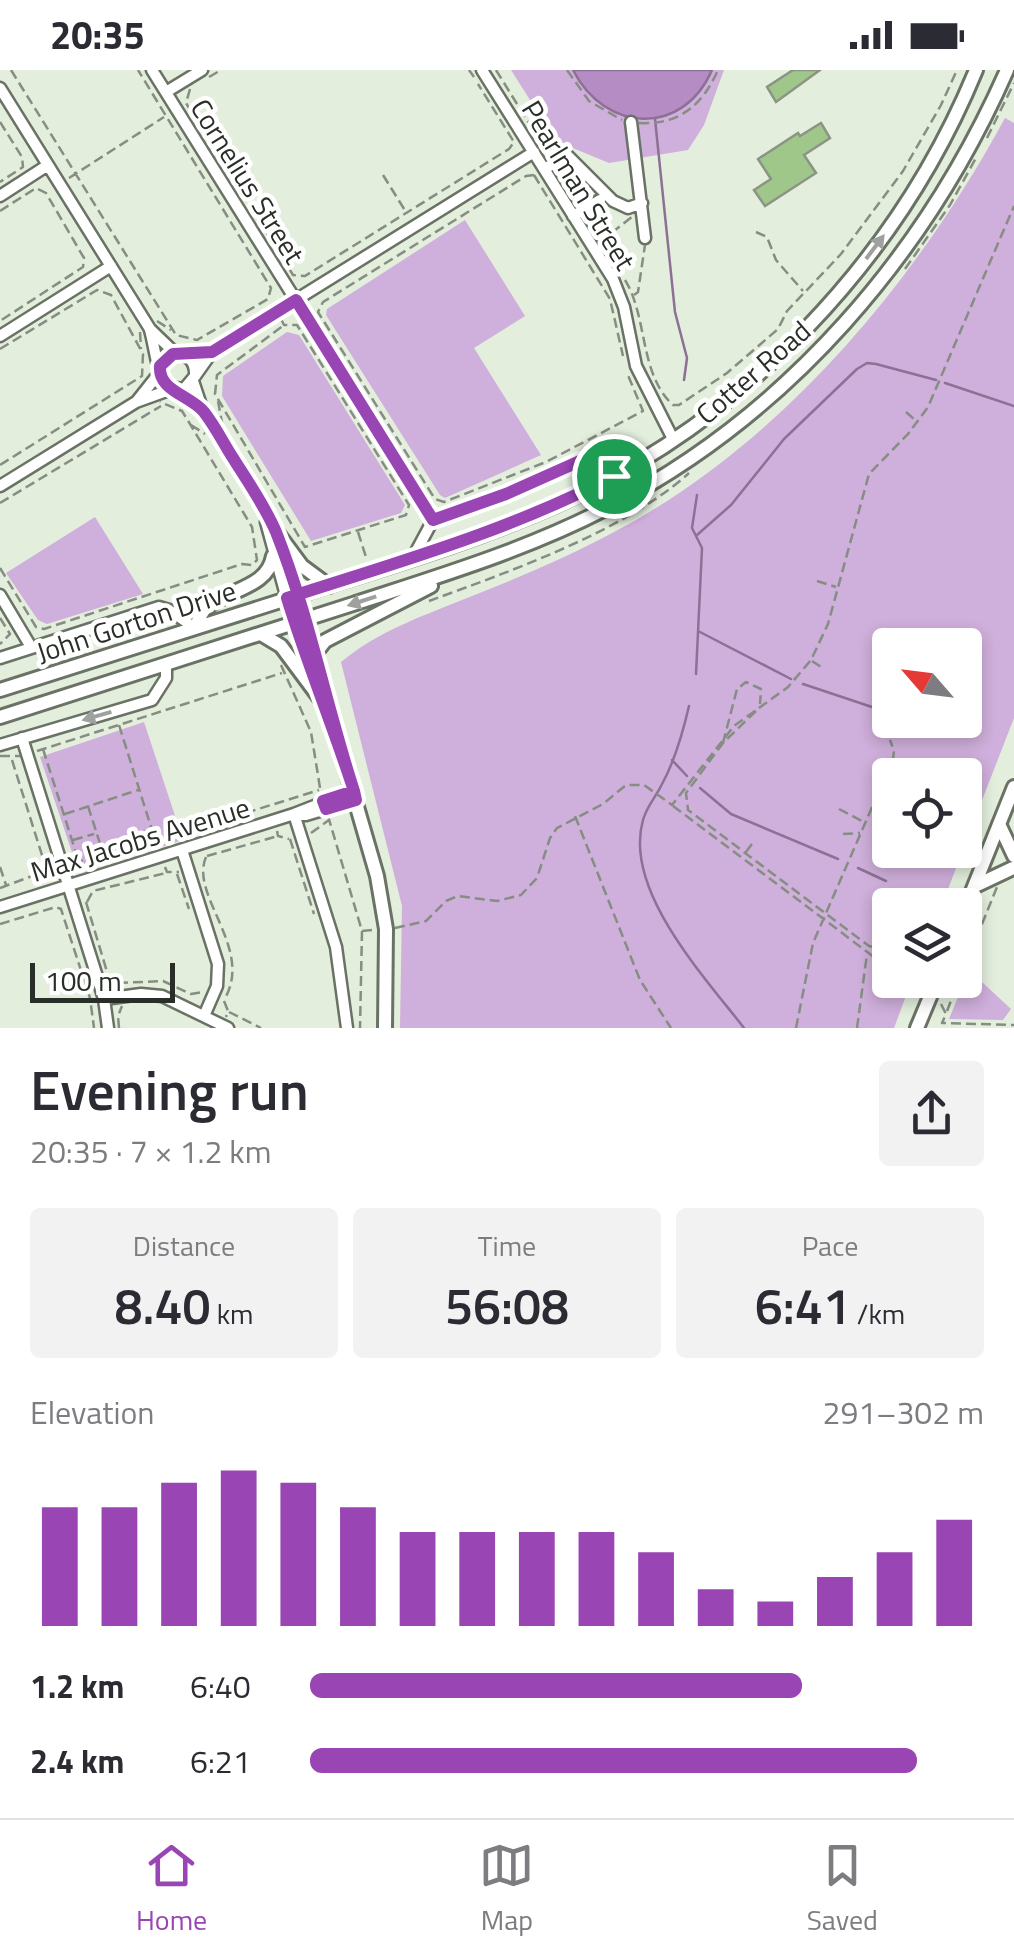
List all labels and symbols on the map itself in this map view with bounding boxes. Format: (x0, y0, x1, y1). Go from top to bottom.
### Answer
street label: Cornelius Street (180, 90, 316, 272)
street label: Pearlman Street (511, 92, 647, 278)
one-way arrow (864, 234, 884, 260)
street label: Cotter Road (686, 310, 820, 434)
pin (572, 434, 657, 519)
street label: John Gorton Drive (31, 568, 241, 674)
one-way arrow (346, 595, 376, 610)
north arrow (872, 628, 982, 738)
one-way arrow (81, 709, 112, 724)
street label: Max Jacobs Avenue (25, 785, 255, 893)
scale bar (30, 958, 175, 1003)

